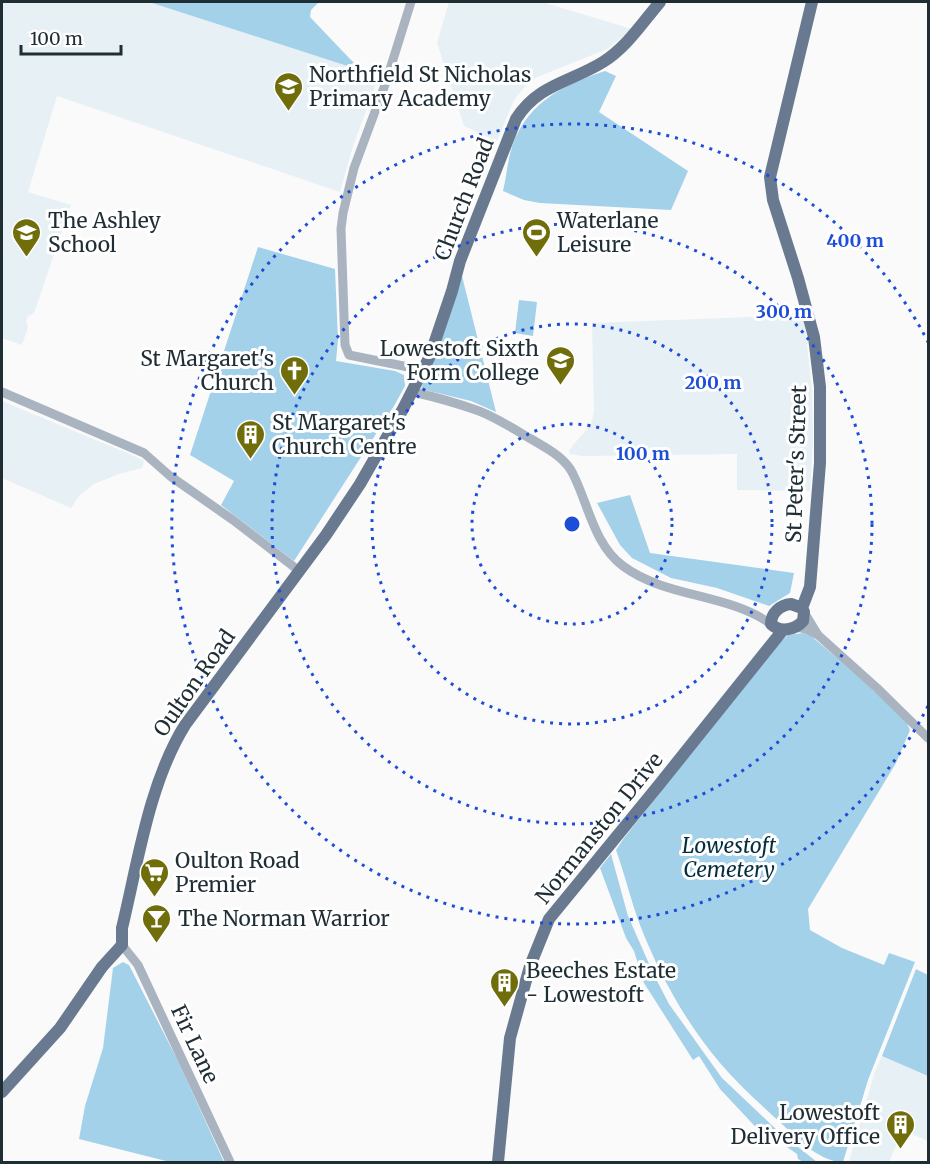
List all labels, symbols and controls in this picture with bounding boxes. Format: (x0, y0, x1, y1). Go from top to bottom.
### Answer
scale bar (21, 18, 122, 56)
text: 100 m (30, 27, 83, 50)
place label: Northfield St Nicholas Primary Academy (309, 61, 531, 112)
school or university icon: Northfield St Nicholas Primary Academy (272, 70, 304, 112)
street label: Church Road (428, 134, 500, 264)
place label: The Ashley School (48, 207, 162, 258)
place label: Waterlane Leisure (556, 207, 659, 258)
school or university icon: The Ashley School (11, 216, 43, 258)
sports icon: Waterlane Leisure (520, 216, 552, 258)
text: 400 m (826, 229, 884, 252)
text: 300 m (756, 300, 812, 323)
place label: Lowestoft Sixth Form College (380, 335, 539, 386)
school or university icon: Lowestoft Sixth Form College (544, 344, 576, 386)
place label: St Margaret's Church (140, 345, 274, 396)
church icon: St Margaret's Church (279, 354, 311, 396)
text: 200 m (685, 371, 741, 394)
street label: St Peter's Street (780, 385, 812, 543)
place label: St Margaret's Church Centre (272, 409, 416, 460)
building icon: St Margaret's Church Centre (235, 418, 267, 460)
text: 100 m (616, 442, 670, 465)
centre of rings (562, 514, 582, 534)
street label: Oulton Road (147, 624, 241, 742)
street label: Normanston Drive (530, 747, 668, 909)
park label: Lowestoft Cemetery (682, 832, 777, 883)
place label: Oulton Road Premier (175, 847, 300, 898)
supermarket icon: Oulton Road Premier (138, 856, 170, 898)
bar icon: The Norman Warrior (141, 902, 173, 944)
place label: The Norman Warrior (178, 905, 390, 932)
place label: Beeches Estate - Lowestoft (526, 957, 676, 1008)
building icon: Beeches Estate - Lowestoft (489, 966, 521, 1008)
street label: Fir Lane (165, 1000, 225, 1088)
place label: Lowestoft Delivery Office (730, 1099, 880, 1150)
building icon: Lowestoft Delivery Office (885, 1108, 917, 1150)

